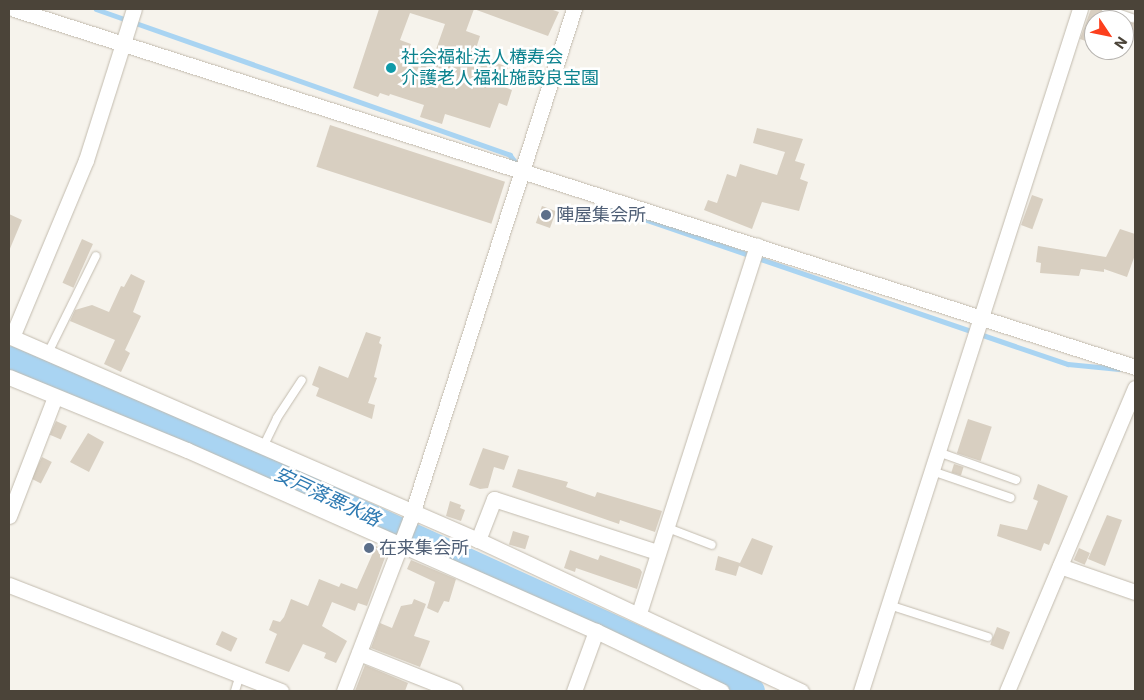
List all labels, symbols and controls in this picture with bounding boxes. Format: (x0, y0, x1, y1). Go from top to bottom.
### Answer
north arrow (1084, 10, 1134, 60)
text: N (1111, 34, 1131, 52)
place label: 社会福祉法人椿寿会 介護老人福祉施設良宝園 (401, 47, 599, 90)
marker: 社会福祉法人椿寿会 介護老人福祉施設良宝園 (385, 62, 397, 74)
place label: 陣屋集会所 (556, 204, 646, 226)
marker: 陣屋集会所 (540, 209, 552, 221)
water label: 安戸落悪水路 (271, 463, 383, 531)
place label: 在来集会所 (379, 537, 469, 559)
marker: 在来集会所 (363, 542, 375, 554)

